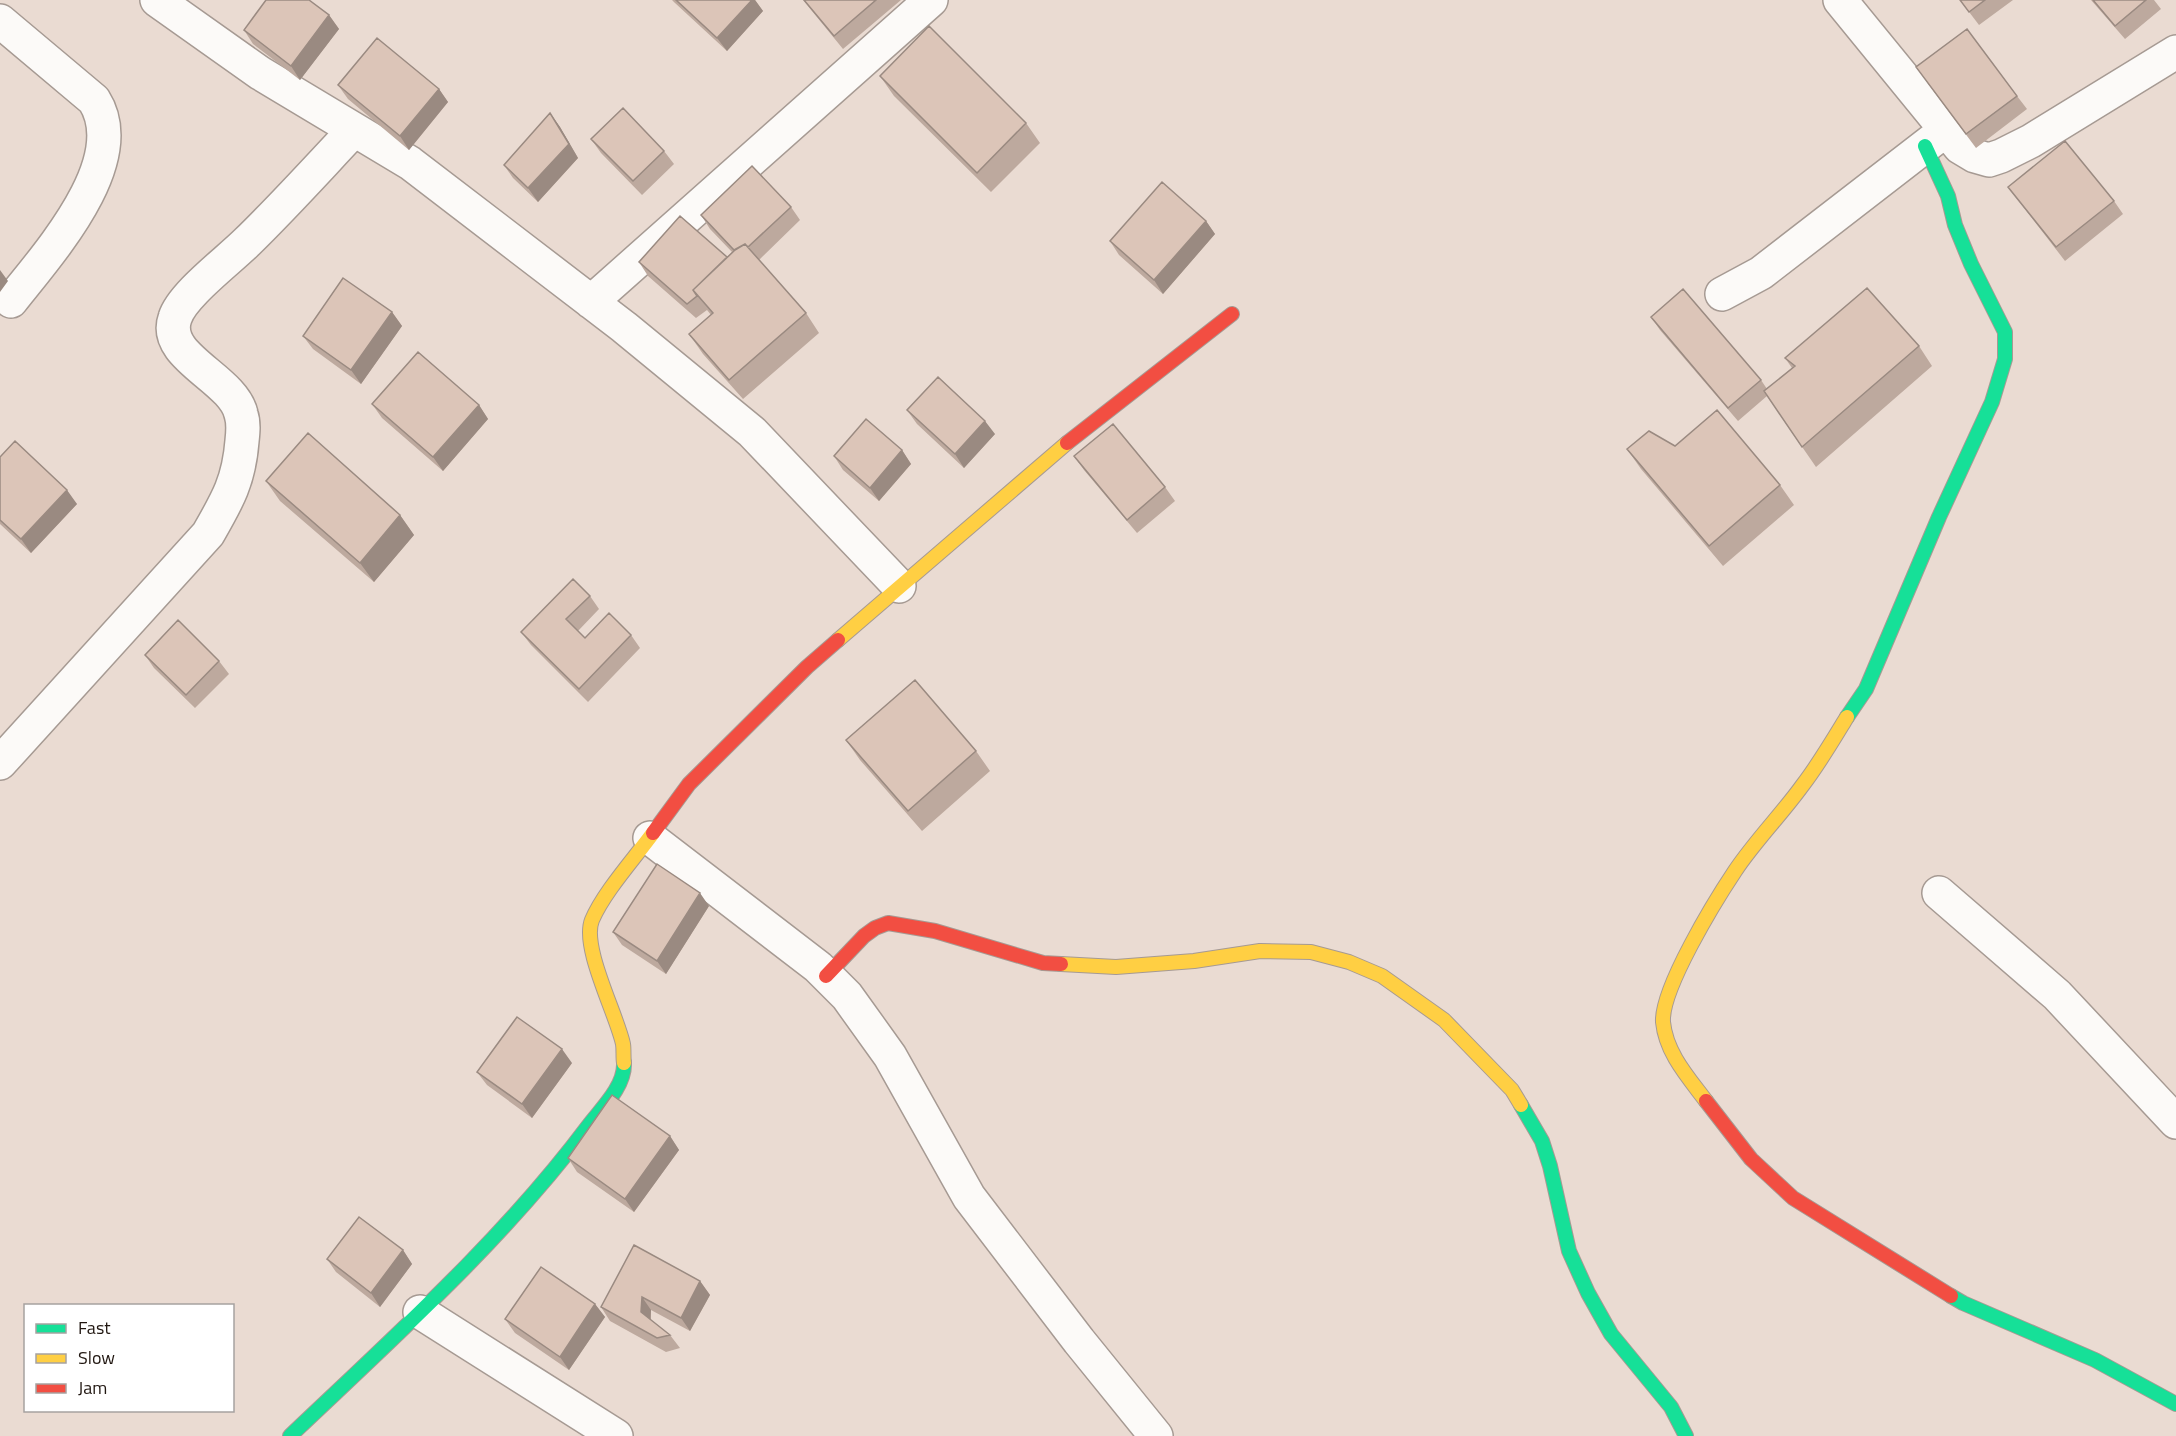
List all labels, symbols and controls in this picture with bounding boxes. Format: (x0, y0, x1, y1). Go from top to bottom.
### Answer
legend (24, 1304, 234, 1412)
text: Fast (78, 1314, 111, 1341)
text: Slow (78, 1344, 115, 1371)
text: Jam (78, 1374, 107, 1401)

